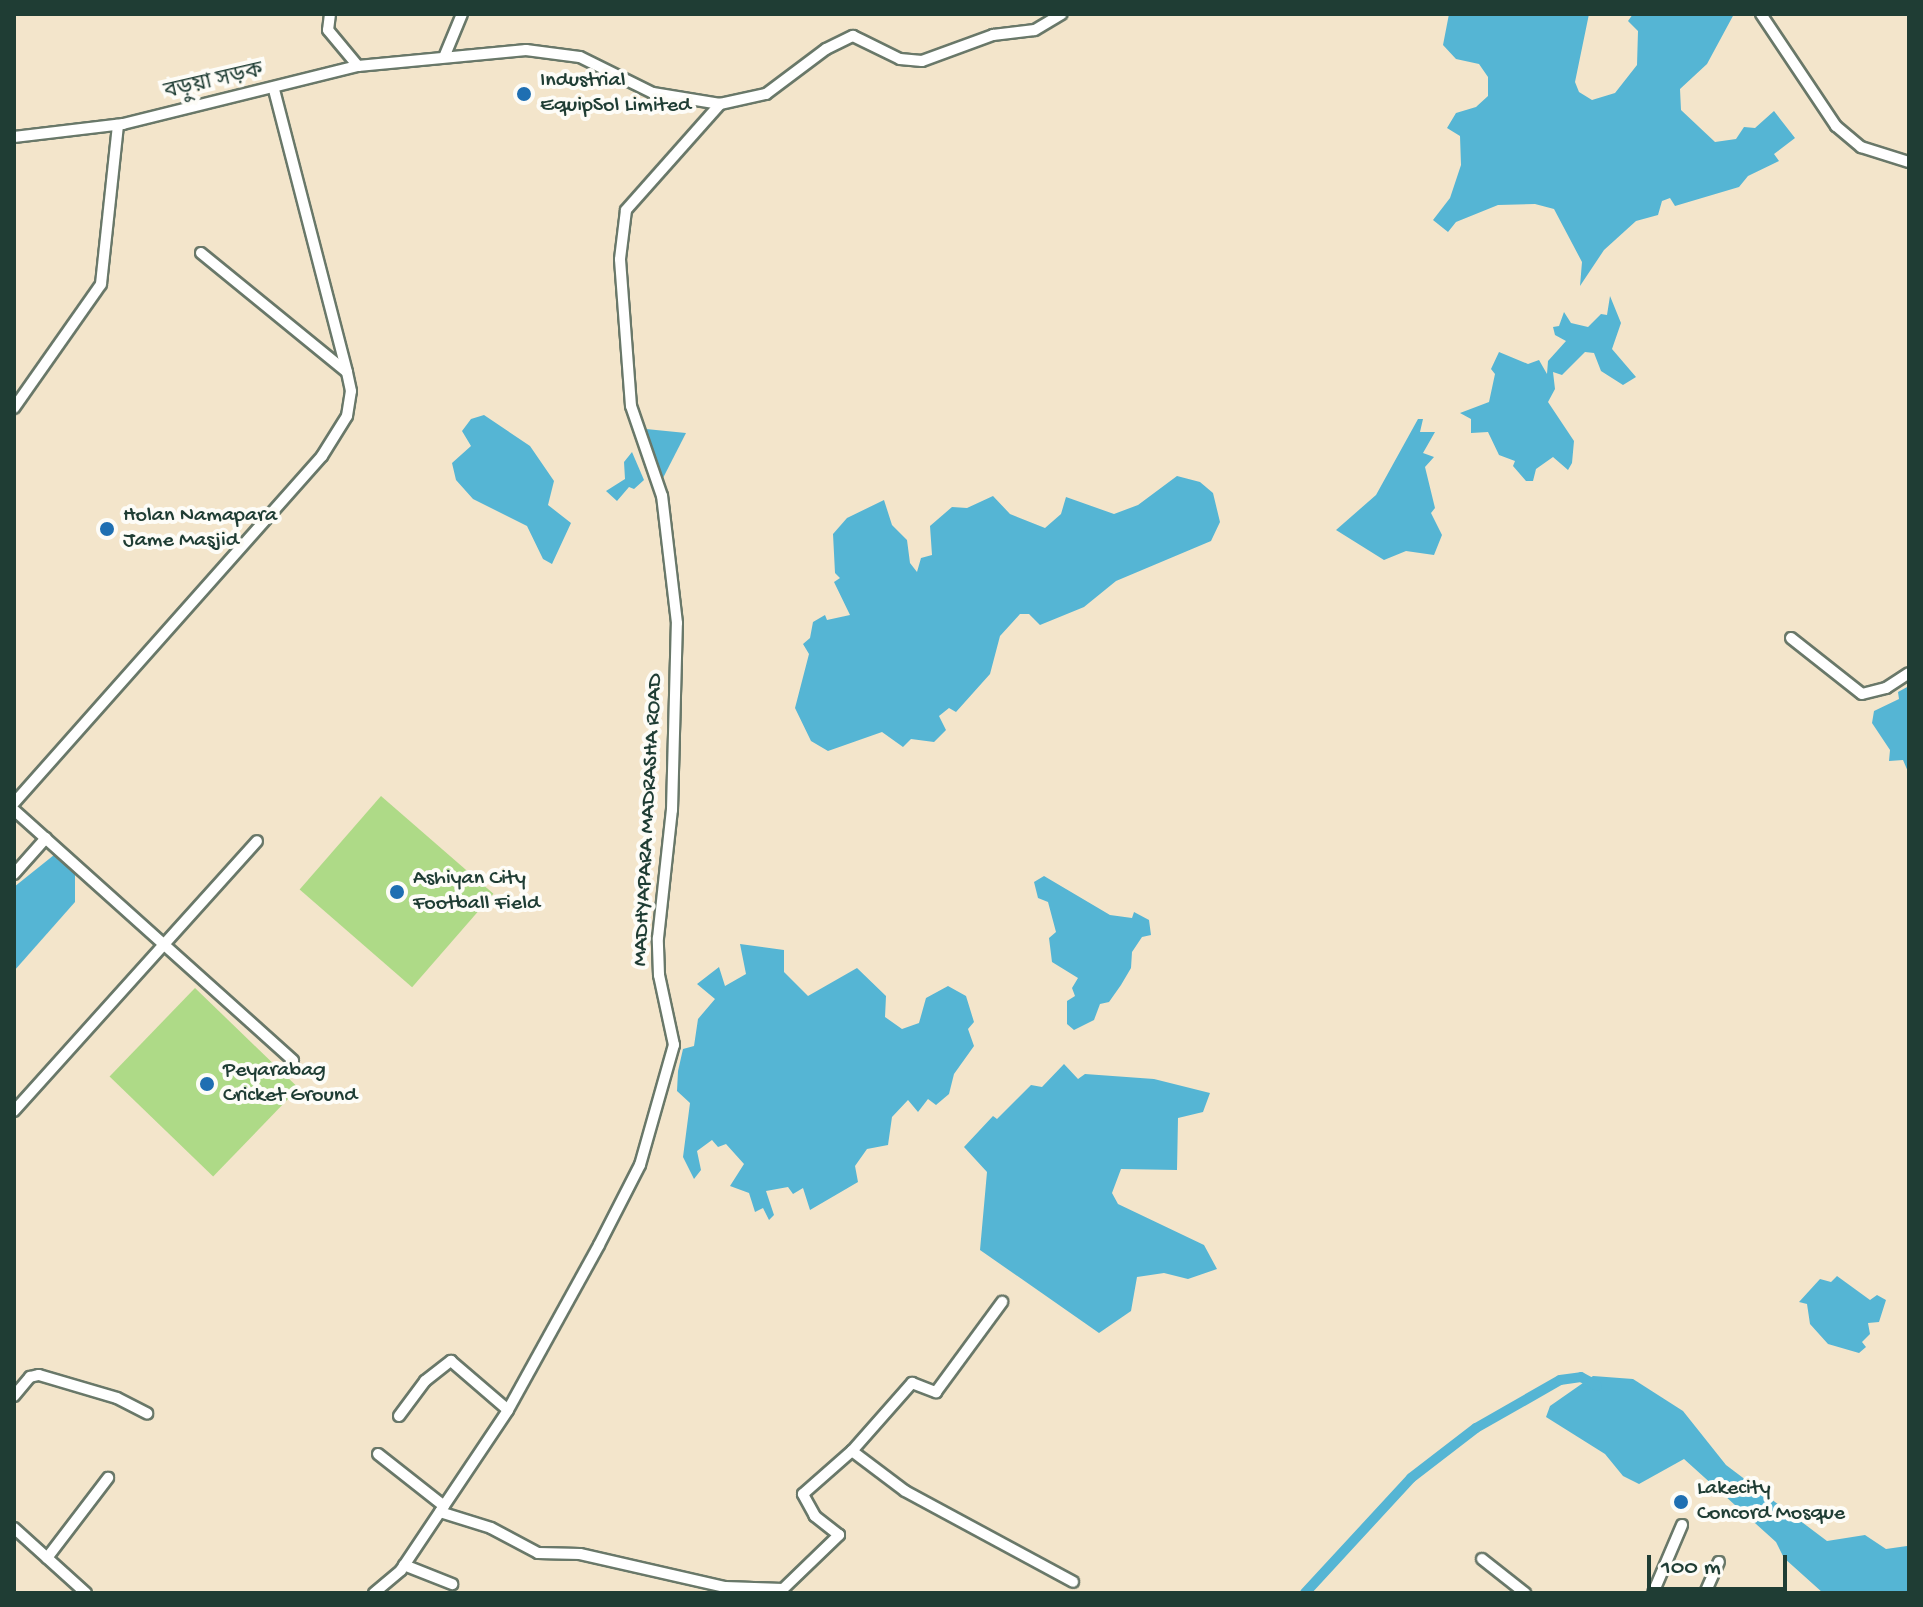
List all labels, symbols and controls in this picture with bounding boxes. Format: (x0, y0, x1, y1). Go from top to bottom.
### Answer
street label: বড়ুয়া সড়ক (162, 59, 266, 107)
place label: Industrial EquipSol Limited (540, 68, 691, 120)
marker: Industrial EquipSol Limited (515, 85, 533, 103)
place label: Holan Namapara Jame Masjid (123, 503, 277, 554)
marker: Holan Namapara Jame Masjid (98, 520, 116, 538)
street label: MADHYAPARA MADRASHA ROAD (628, 673, 670, 967)
place label: Ashiyan City Football Field (413, 866, 540, 918)
marker: Ashiyan City Football Field (388, 883, 406, 901)
place label: Peyarabag Cricket Ground (223, 1058, 357, 1110)
marker: Peyarabag Cricket Ground (198, 1075, 216, 1093)
place label: Lakecity Concord Mosque (1697, 1476, 1845, 1528)
marker: Lakecity Concord Mosque (1672, 1493, 1690, 1511)
scale bar (1651, 1539, 1791, 1589)
text: 100 m (1661, 1554, 1721, 1583)

